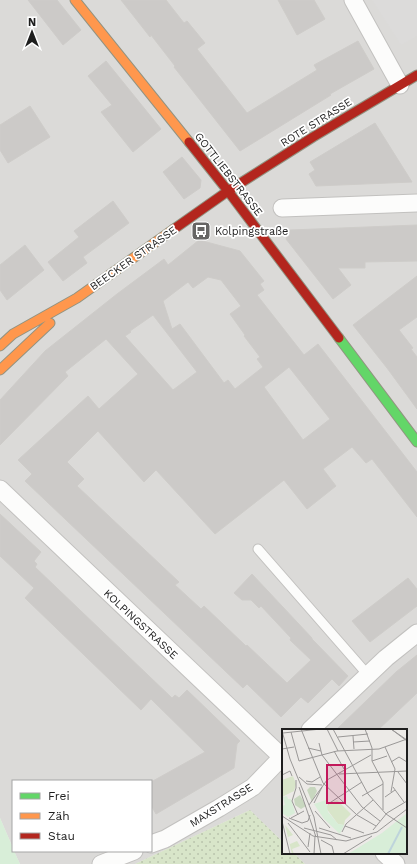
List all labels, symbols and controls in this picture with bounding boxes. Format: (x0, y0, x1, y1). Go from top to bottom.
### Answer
north arrow (12, 12, 52, 52)
text: N (28, 16, 36, 29)
street label: ROTE STRASSE (278, 95, 354, 150)
street label: GOTTLIEBSTRASSE (192, 130, 265, 219)
bus stop icon: Kolpingstraße (190, 220, 212, 242)
street label: BEECKER STRASSE (87, 224, 179, 293)
place label: Kolpingstraße (215, 225, 288, 238)
street label: KOLPINGSTRASSE (101, 587, 180, 662)
inset map (282, 729, 407, 854)
legend (12, 780, 152, 852)
street label: MAXSTRASSE (187, 781, 255, 830)
text: Frei (48, 789, 70, 803)
text: Zäh (48, 809, 70, 823)
text: Stau (48, 829, 75, 843)

